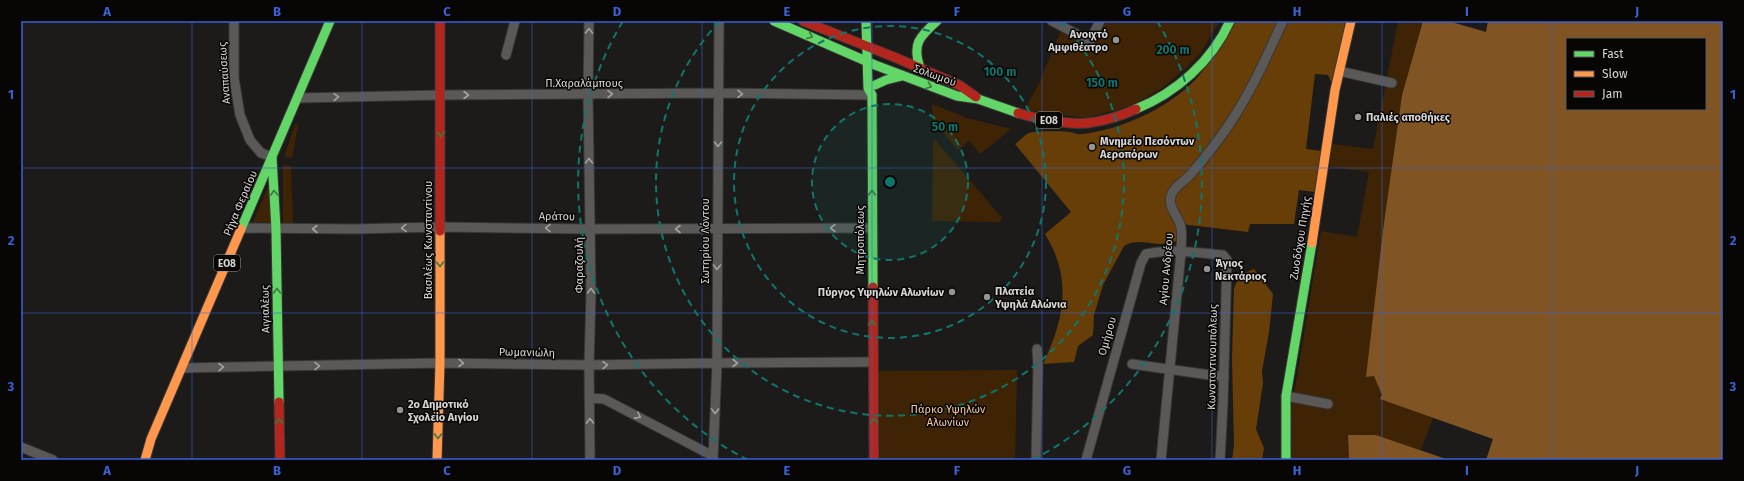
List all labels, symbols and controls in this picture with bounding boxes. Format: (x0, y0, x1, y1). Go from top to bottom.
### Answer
text: A (102, 4, 111, 19)
text: B (273, 4, 281, 19)
text: C (443, 4, 451, 19)
text: D (613, 4, 622, 19)
text: E (784, 4, 791, 19)
text: F (954, 4, 961, 19)
text: G (1123, 4, 1131, 19)
text: H (1293, 4, 1301, 19)
text: I (1465, 4, 1469, 19)
text: J (1634, 4, 1639, 19)
one-way arrow (585, 28, 593, 34)
place label: Aνοιχτό Aμφιθέατρο (1047, 28, 1109, 54)
one-way arrow (807, 32, 814, 40)
marker: Aνοιχτό Aμφιθέατρο (1111, 35, 1121, 45)
legend (1566, 38, 1706, 110)
street label: Αναπαύσεως (216, 41, 233, 104)
text: 200 m (1156, 43, 1190, 57)
text: Fast (1602, 47, 1624, 61)
street label: Σολωμού (912, 62, 958, 89)
text: 100 m (984, 65, 1016, 79)
text: Slow (1602, 67, 1628, 81)
text: 150 m (1086, 76, 1118, 90)
street label: Π.Χαραλάμπους (545, 77, 623, 90)
one-way arrow (926, 81, 933, 89)
text: 1 (8, 87, 14, 102)
text: Jam (1602, 87, 1622, 101)
text: 1 (1730, 87, 1736, 102)
one-way arrow (607, 90, 613, 99)
one-way arrow (737, 90, 743, 98)
one-way arrow (463, 91, 469, 99)
one-way arrow (333, 93, 339, 101)
place label: Παλιές αποθήκες (1366, 111, 1451, 124)
road number: ΕΟ8 (1036, 112, 1062, 128)
marker: Παλιές αποθήκες (1353, 112, 1363, 122)
text: 50 m (932, 120, 958, 134)
one-way arrow (437, 131, 445, 137)
place label: Μνημείο Πεσόντων Αεροπόρων (1099, 135, 1195, 161)
one-way arrow (714, 141, 722, 147)
marker: Μνημείο Πεσόντων Αεροπόρων (1087, 142, 1097, 152)
one-way arrow (585, 158, 593, 164)
street label: Ρήγα Φεραίου (221, 168, 260, 238)
centre of rings (883, 175, 897, 189)
street label: Βασιλέως Κωνσταντίνου (422, 181, 435, 299)
one-way arrow (270, 190, 278, 196)
one-way arrow (868, 190, 876, 196)
street label: Ζωοδόχου Πηγής (1287, 195, 1314, 281)
street label: Σωτηρίου Λόντου (699, 198, 712, 284)
street label: Μητροπόλεως (854, 205, 867, 275)
street label: Αράτου (539, 210, 575, 223)
one-way arrow (401, 223, 407, 232)
one-way arrow (545, 224, 551, 232)
one-way arrow (675, 224, 681, 233)
one-way arrow (830, 224, 836, 232)
one-way arrow (312, 225, 318, 233)
street label: Αγίου Ανδρέου (1157, 232, 1176, 306)
text: 2 (8, 233, 15, 248)
text: 2 (1730, 233, 1737, 248)
street label: Φαραζουλή (573, 237, 586, 293)
road number: ΕΟ8 (214, 255, 240, 271)
place label: Άγιος Νεκτάριος (1215, 257, 1267, 283)
one-way arrow (436, 261, 444, 267)
one-way arrow (713, 264, 721, 270)
marker: Άγιος Νεκτάριος (1202, 264, 1212, 274)
street label: Αιγιαλέως (259, 285, 272, 333)
place label: Πλατεία Υψηλά Αλώνια (994, 285, 1067, 311)
place label: Πύργος Υψηλών Αλωνίων (818, 286, 944, 299)
marker: Πύργος Υψηλών Αλωνίων (947, 287, 957, 297)
one-way arrow (273, 288, 281, 294)
one-way arrow (587, 288, 595, 294)
marker: Πλατεία Υψηλά Αλώνια (982, 292, 992, 302)
street label: Κωνσταντινουπόλεως (1205, 304, 1220, 410)
street label: Ομήρου (1096, 315, 1119, 357)
one-way arrow (868, 320, 877, 326)
street label: Ρωμανιώλη (499, 346, 555, 359)
one-way arrow (458, 359, 464, 367)
one-way arrow (732, 359, 738, 367)
one-way arrow (602, 361, 608, 369)
one-way arrow (314, 362, 320, 370)
one-way arrow (218, 363, 224, 372)
text: 3 (7, 379, 15, 394)
text: 3 (1729, 379, 1737, 394)
place label: 2ο Δημοτικό Σχολείο Αιγίου (408, 398, 479, 424)
park label: Πάρκο Υψηλών Αλωνίων (911, 403, 986, 429)
marker: 2ο Δημοτικό Σχολείο Αιγίου (395, 405, 405, 415)
one-way arrow (711, 408, 719, 414)
one-way arrow (634, 412, 641, 419)
one-way arrow (275, 418, 283, 424)
one-way arrow (585, 418, 594, 424)
one-way arrow (869, 418, 878, 424)
one-way arrow (434, 433, 442, 439)
text: A (102, 463, 111, 478)
text: B (273, 463, 281, 478)
text: C (443, 463, 451, 478)
text: D (613, 463, 622, 478)
text: E (784, 463, 791, 478)
text: F (954, 463, 961, 478)
text: G (1123, 463, 1131, 478)
text: H (1293, 463, 1301, 478)
text: I (1465, 463, 1469, 478)
text: J (1634, 463, 1639, 478)

